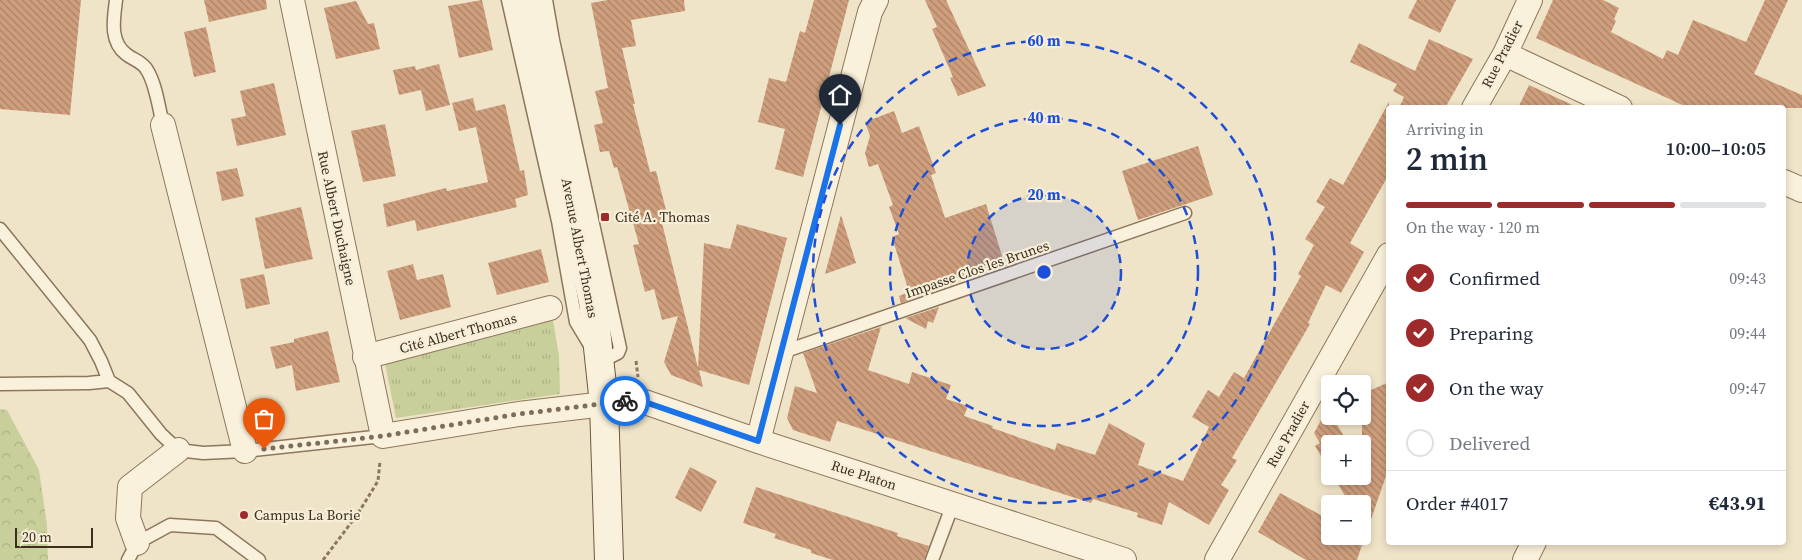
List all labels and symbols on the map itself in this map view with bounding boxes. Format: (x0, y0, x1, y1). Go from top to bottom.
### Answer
street label: Rue Pradier (1476, 17, 1528, 91)
text: 60 m (1027, 30, 1061, 51)
pin (819, 74, 861, 125)
text: 40 m (1027, 107, 1061, 128)
street label: Rue Albert Duchaigne (313, 149, 361, 287)
street label: Avenue Albert Thomas (557, 176, 603, 320)
text: 20 m (1027, 184, 1061, 205)
place label: Cité A. Thomas (615, 207, 710, 227)
marker: Cité A. Thomas (599, 211, 611, 223)
street label: Impasse Clos les Brunes (902, 235, 1052, 303)
centre of rings (1035, 263, 1053, 281)
street label: Cité Albert Thomas (397, 308, 519, 358)
courier (600, 376, 650, 426)
street label: Rue Pradier (1261, 397, 1315, 471)
pin (243, 398, 285, 449)
street label: Rue Platon (829, 455, 900, 495)
place label: Campus La Borie (254, 505, 360, 525)
marker: Campus La Borie (238, 509, 250, 521)
scale bar (15, 525, 92, 548)

